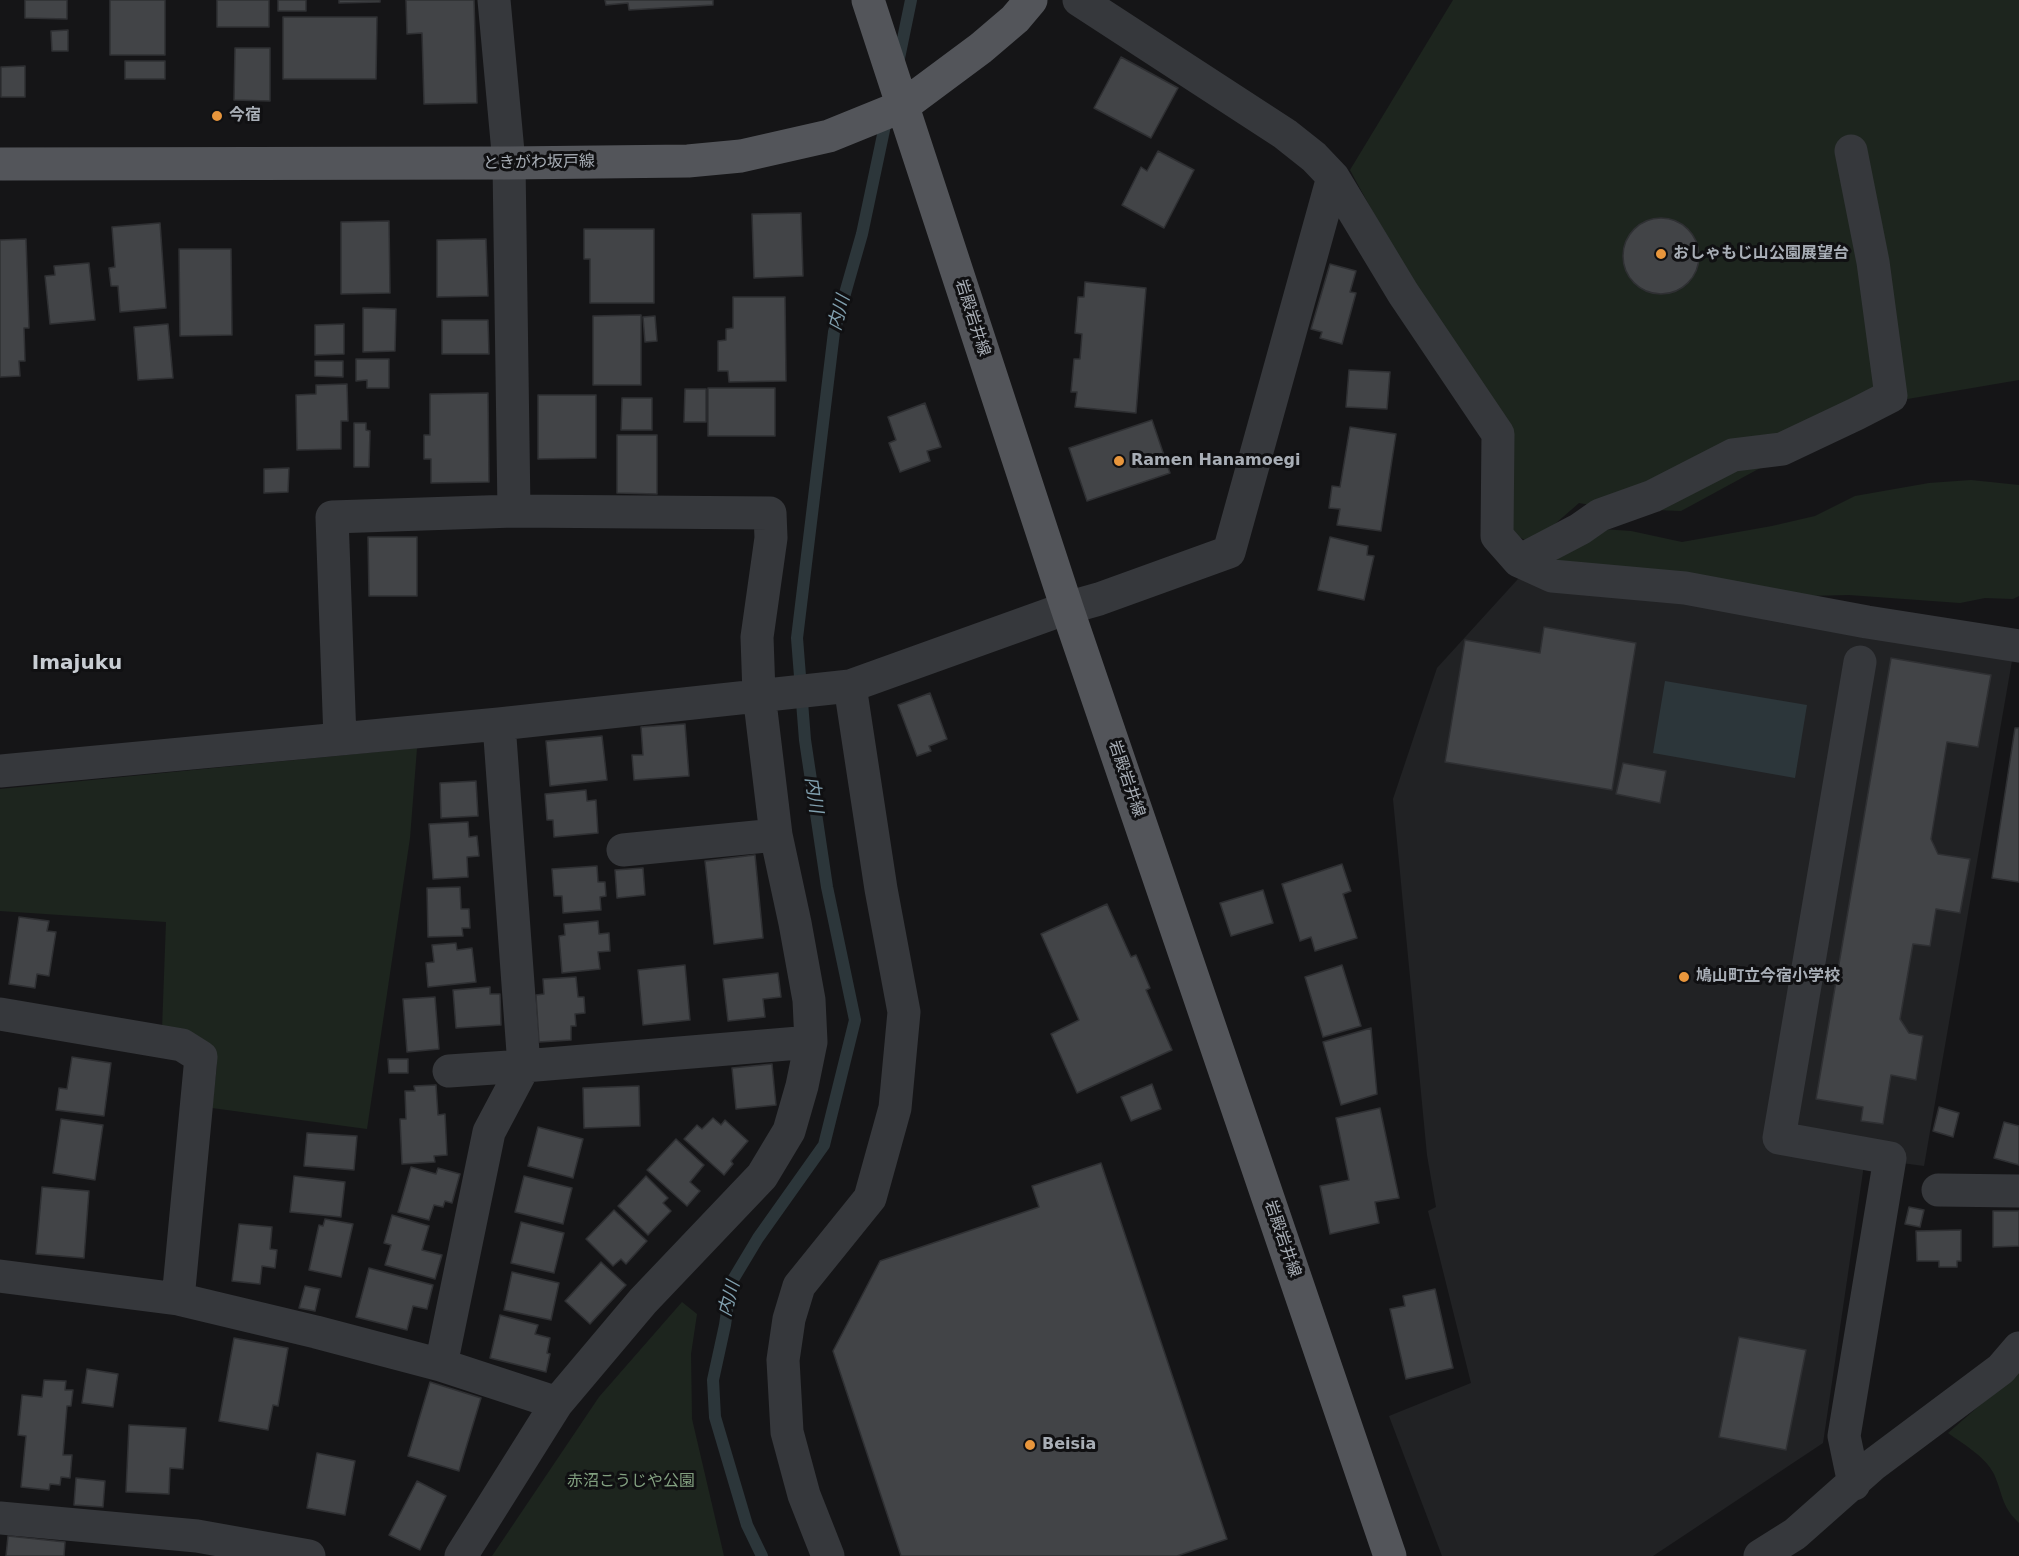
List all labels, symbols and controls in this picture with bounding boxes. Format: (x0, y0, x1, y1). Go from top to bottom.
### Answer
place label: 今宿 (229, 106, 261, 126)
marker: 今宿 (210, 109, 224, 123)
street label: ときがわ坂戸線 (483, 152, 595, 174)
place label: おしゃもじ山公園展望台 (1673, 244, 1849, 264)
marker: おしゃもじ山公園展望台 (1654, 247, 1668, 261)
street label: 岩殿岩井線 (951, 277, 993, 359)
water label: 内川 (825, 293, 855, 333)
place label: Ramen Hanamoegi (1131, 451, 1300, 471)
marker: Ramen Hanamoegi (1112, 454, 1126, 468)
district label: Imajuku (32, 652, 122, 676)
street label: 岩殿岩井線 (1104, 738, 1148, 820)
water label: 内川 (800, 776, 826, 814)
place label: 鳩山町立今宿小学校 (1696, 967, 1840, 987)
marker: 鳩山町立今宿小学校 (1677, 970, 1691, 984)
street label: 岩殿岩井線 (1260, 1198, 1304, 1280)
water label: 内川 (715, 1279, 745, 1319)
place label: Beisia (1042, 1435, 1096, 1455)
marker: Beisia (1023, 1438, 1037, 1452)
park label: 赤沼こうじや公園 (567, 1472, 695, 1492)

